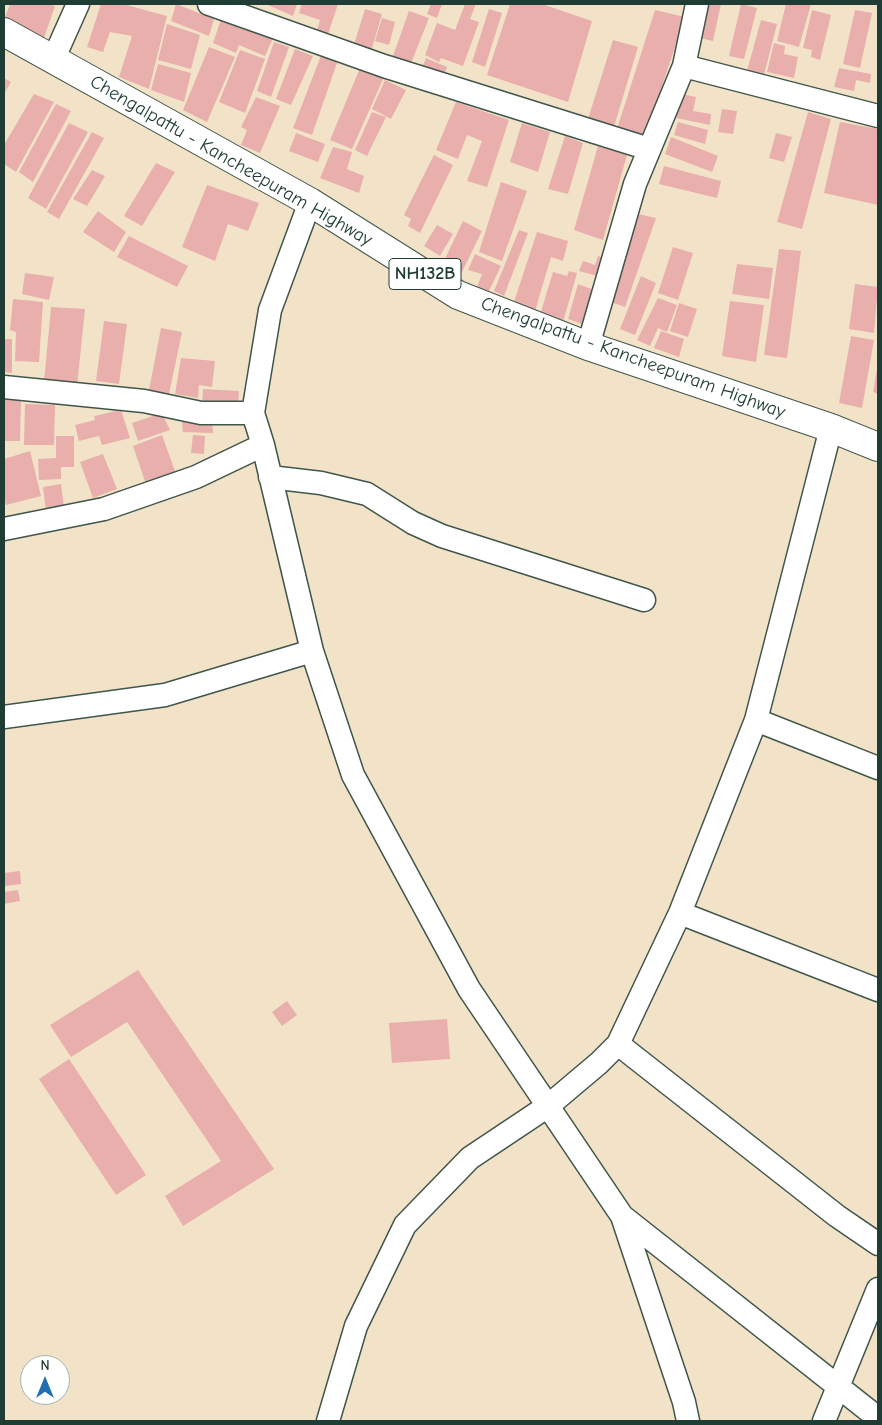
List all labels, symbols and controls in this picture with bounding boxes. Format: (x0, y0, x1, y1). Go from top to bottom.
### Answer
street label: Chengalpattu - Kancheepuram Highway (86, 71, 376, 251)
road number: NH132B (389, 258, 461, 290)
street label: Chengalpattu - Kancheepuram Highway (478, 292, 788, 424)
north arrow (20, 1355, 70, 1405)
text: N (40, 1357, 50, 1374)

